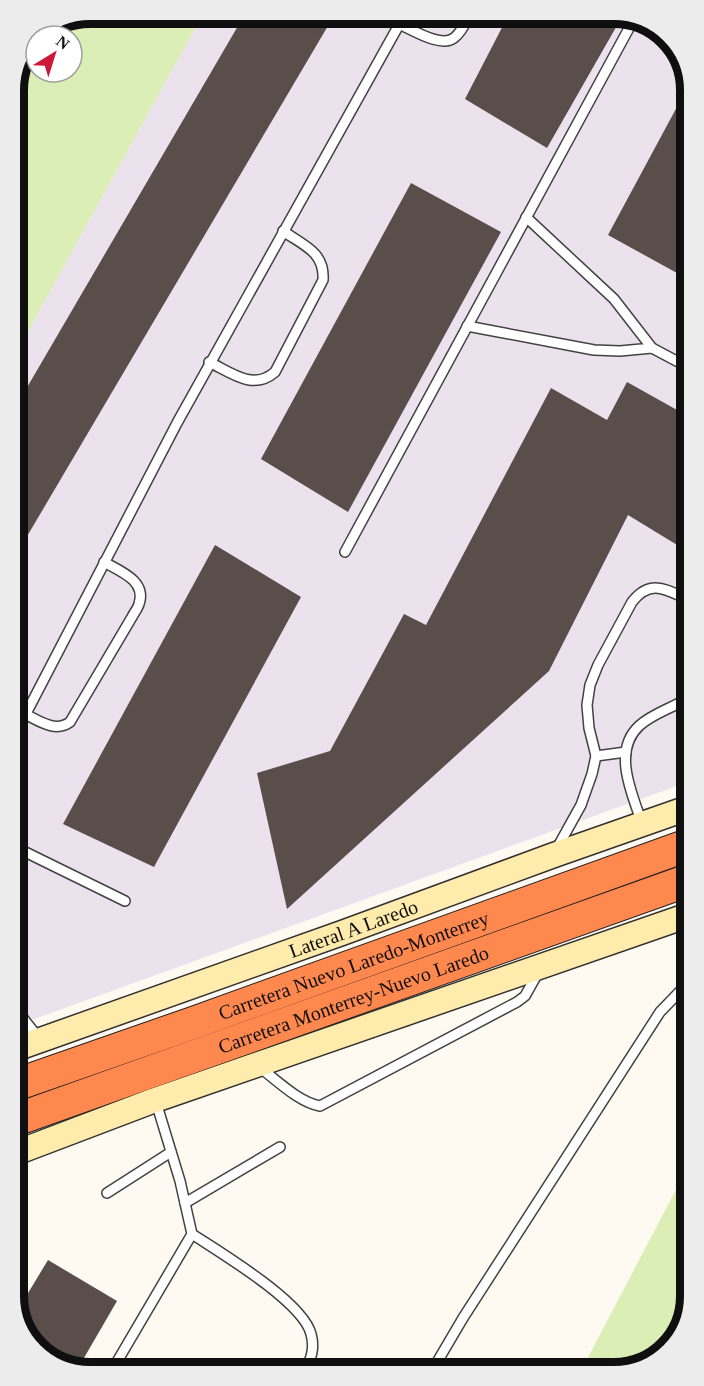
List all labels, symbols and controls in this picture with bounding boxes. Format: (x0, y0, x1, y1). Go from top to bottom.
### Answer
north arrow (24, 24, 84, 84)
text: N (53, 32, 73, 53)
street label: Lateral A Laredo (286, 895, 421, 962)
street label: Carretera Nuevo Laredo-Monterrey (215, 907, 492, 1024)
street label: Carretera Monterrey-Nuevo Laredo (215, 941, 492, 1058)

